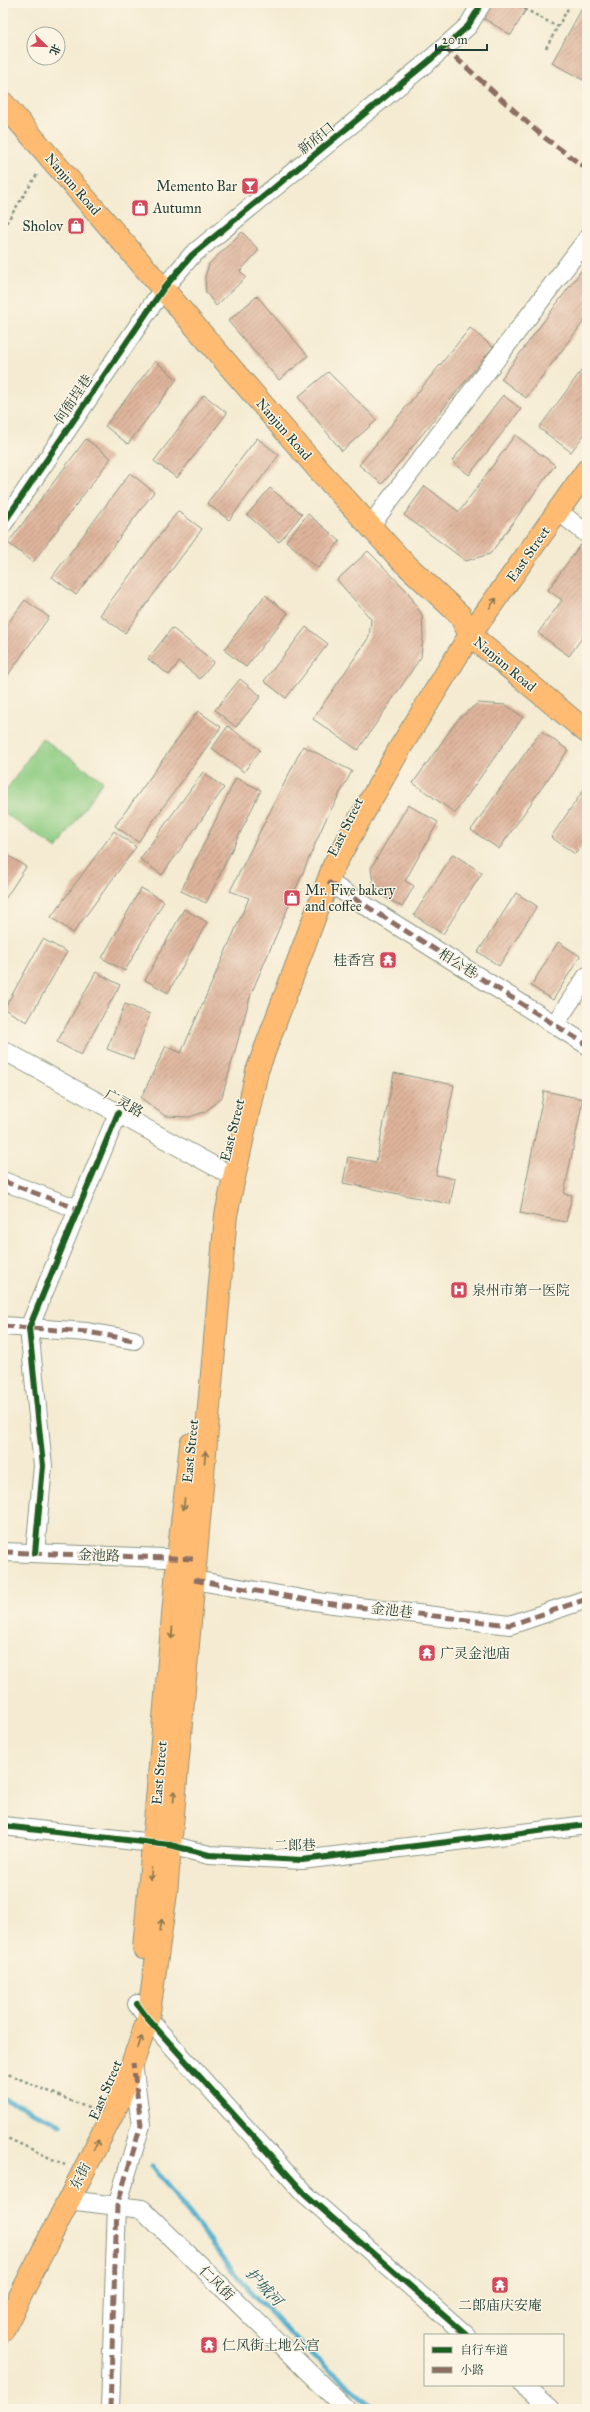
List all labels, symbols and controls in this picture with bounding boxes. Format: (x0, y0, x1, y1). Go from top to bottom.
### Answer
north arrow (26, 26, 66, 66)
scale bar (436, 26, 487, 52)
text: 20 m (442, 33, 468, 47)
text: 北 (47, 42, 63, 57)
street label: 新府口 (295, 119, 338, 158)
street label: Nanjun Road (41, 150, 104, 219)
bar icon: Memento Bar (240, 176, 260, 196)
place label: Memento Bar (156, 178, 238, 195)
shop icon: Autumn (130, 198, 150, 218)
place label: Autumn (152, 200, 202, 217)
shop icon: Sholov (66, 216, 86, 236)
place label: Sholov (23, 218, 64, 235)
street label: 何衙埕巷 (51, 371, 96, 427)
street label: Nanjun Road (252, 395, 315, 464)
street label: East Street (503, 523, 554, 585)
one-way arrow (489, 598, 497, 609)
street label: Nanjun Road (470, 633, 539, 695)
street label: East Street (324, 795, 367, 860)
place label: Mr. Five bakery and coffee (305, 882, 396, 915)
shop icon: Mr. Five bakery and coffee (282, 888, 302, 908)
street label: 相公巷 (435, 945, 480, 982)
temple icon: 桂香宫 (378, 950, 398, 970)
place label: 桂香宫 (333, 952, 375, 969)
street label: 广灵路 (101, 1086, 146, 1121)
street label: East Street (217, 1097, 248, 1163)
hospital icon: 泉州市第一医院 (449, 1280, 469, 1300)
place label: 泉州市第一医院 (472, 1282, 570, 1299)
street label: East Street (179, 1418, 202, 1484)
one-way arrow (201, 1451, 208, 1464)
one-way arrow (181, 1497, 188, 1510)
street label: 金池路 (78, 1546, 120, 1565)
street label: 金池巷 (370, 1600, 414, 1621)
one-way arrow (168, 1626, 175, 1639)
temple icon: 广灵金池庙 (417, 1643, 437, 1663)
place label: 广灵金池庙 (440, 1645, 510, 1662)
street label: East Street (148, 1740, 171, 1806)
one-way arrow (171, 1790, 178, 1803)
street label: 二郎巷 (274, 1837, 316, 1854)
one-way arrow (147, 1867, 154, 1880)
one-way arrow (157, 1919, 165, 1932)
one-way arrow (137, 2036, 144, 2049)
street label: East Street (85, 2057, 126, 2123)
one-way arrow (93, 2139, 101, 2151)
street label: 东街 (67, 2160, 94, 2193)
street label: 仁风街 (196, 2262, 238, 2304)
water label: 护城河 (242, 2264, 288, 2312)
temple icon: 二郎庙庆安庵 (490, 2275, 510, 2295)
place label: 二郎庙庆安庵 (458, 2297, 542, 2314)
legend (424, 2334, 564, 2386)
temple icon: 仁风街土地公宫 (199, 2335, 219, 2355)
place label: 仁风街土地公宫 (222, 2337, 320, 2354)
text: 自行车道 (460, 2343, 508, 2357)
text: 小路 (460, 2363, 484, 2377)

